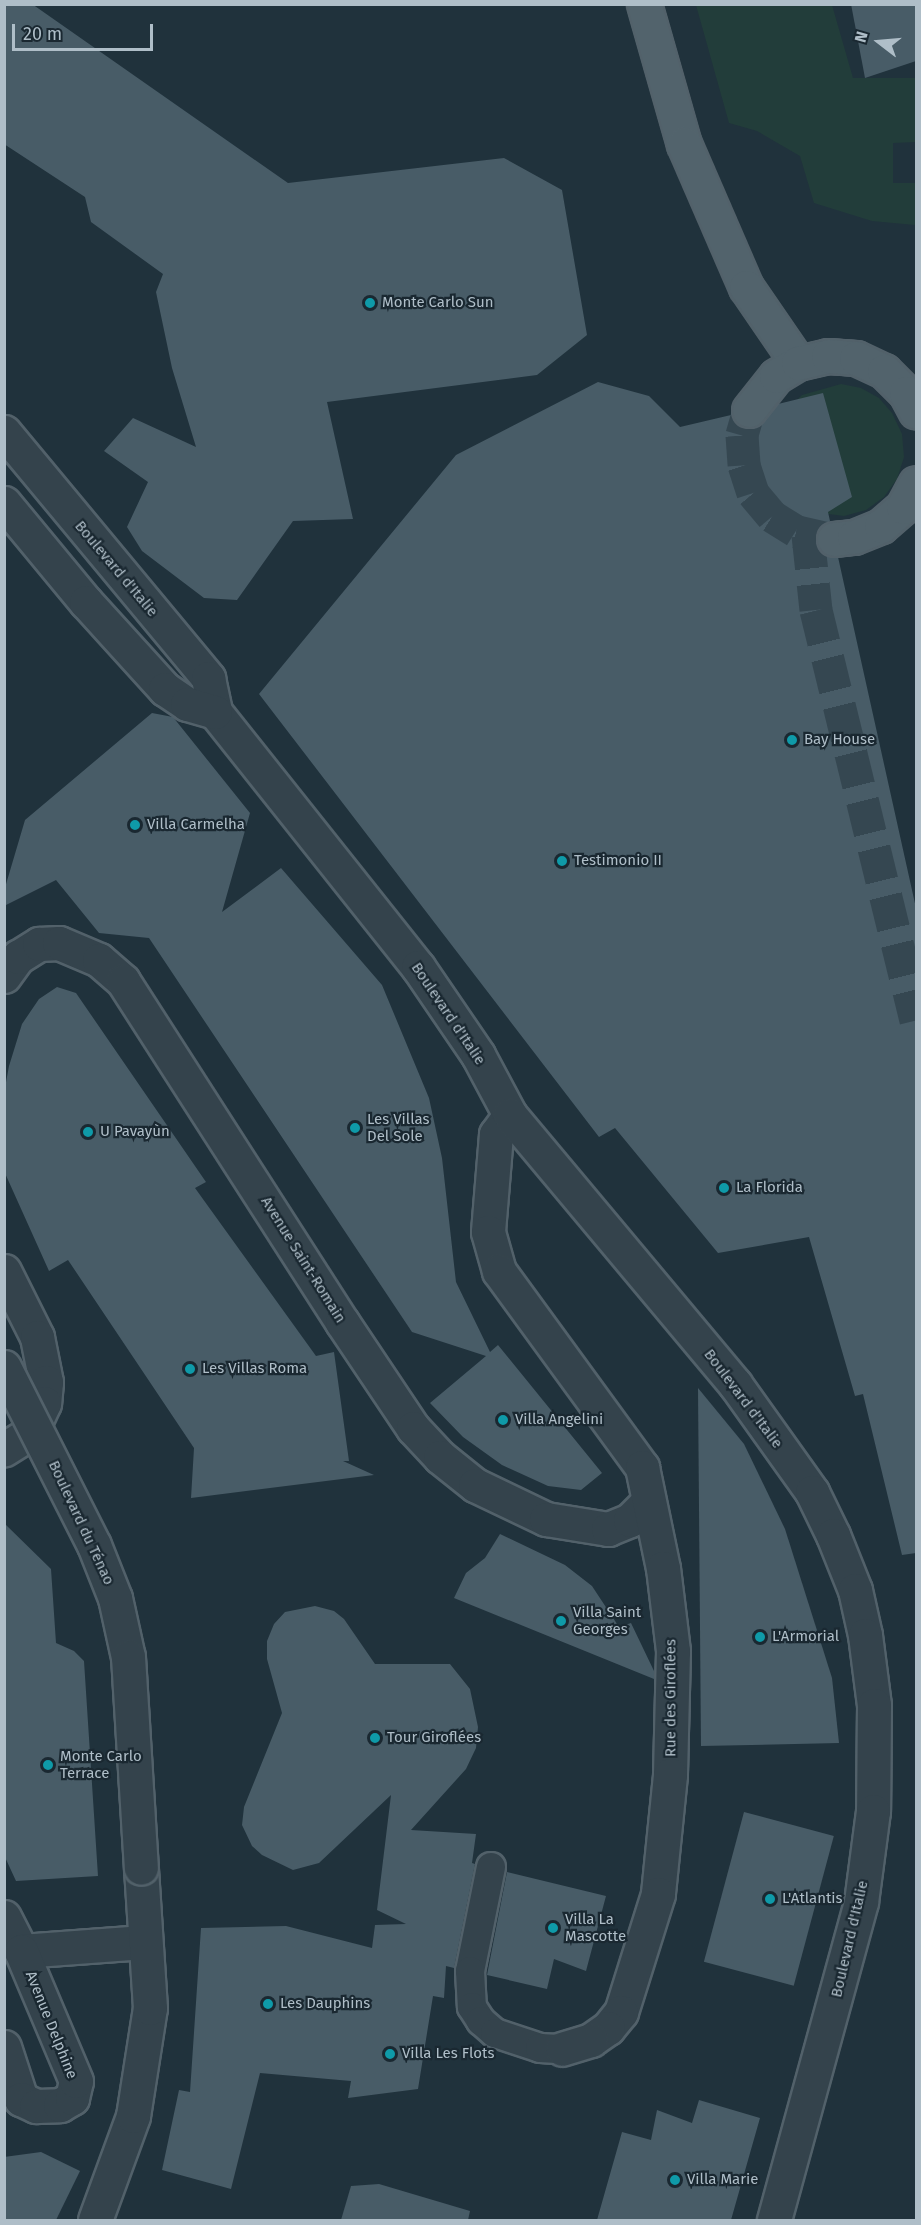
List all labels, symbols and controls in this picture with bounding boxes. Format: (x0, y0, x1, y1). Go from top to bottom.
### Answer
scale bar (15, 12, 156, 50)
north arrow (849, 12, 909, 72)
text: 20 m (23, 23, 62, 45)
text: N (851, 29, 872, 45)
place label: Monte Carlo Sun (382, 294, 494, 312)
marker: Monte Carlo Sun (363, 296, 377, 310)
street label: Boulevard d'Italie (71, 517, 161, 621)
place label: Bay House (804, 731, 875, 749)
marker: Bay House (785, 733, 799, 747)
place label: Villa Carmelha (147, 816, 245, 834)
marker: Villa Carmelha (128, 818, 142, 832)
place label: Testimonio II (574, 852, 662, 870)
marker: Testimonio II (555, 854, 569, 868)
street label: Boulevard d'Italie (407, 959, 489, 1069)
place label: Les Villas Del Sole (367, 1110, 430, 1145)
marker: Les Villas Del Sole (348, 1121, 362, 1135)
place label: U Pavayùn (100, 1123, 170, 1141)
marker: U Pavayùn (81, 1125, 95, 1139)
place label: La Florida (736, 1179, 803, 1197)
marker: La Florida (717, 1181, 731, 1195)
street label: Avenue Saint-Romain (257, 1193, 349, 1327)
street label: Boulevard d'Italie (700, 1346, 786, 1452)
place label: Les Villas Roma (202, 1360, 307, 1378)
marker: Les Villas Roma (183, 1362, 197, 1376)
place label: Villa Angelini (515, 1411, 603, 1429)
marker: Villa Angelini (496, 1413, 510, 1427)
street label: Boulevard du Ténao (44, 1458, 118, 1588)
place label: Villa Saint Georges (573, 1603, 641, 1638)
marker: Villa Saint Georges (554, 1614, 568, 1628)
place label: L'Armorial (772, 1628, 839, 1646)
marker: L'Armorial (753, 1630, 767, 1644)
street label: Rue des Giroflées (662, 1639, 680, 1757)
place label: Tour Giroflées (387, 1729, 481, 1747)
marker: Tour Giroflées (368, 1731, 382, 1745)
place label: Monte Carlo Terrace (60, 1747, 142, 1782)
marker: Monte Carlo Terrace (41, 1758, 55, 1772)
street label: Boulevard d'Italie (828, 1879, 872, 1999)
place label: L'Atlantis (782, 1890, 843, 1908)
marker: L'Atlantis (763, 1892, 777, 1906)
place label: Villa La Mascotte (565, 1910, 626, 1945)
marker: Villa La Mascotte (546, 1921, 560, 1935)
street label: Avenue Delphine (21, 1968, 81, 2082)
place label: Les Dauphins (280, 1995, 370, 2013)
marker: Les Dauphins (261, 1997, 275, 2011)
place label: Villa Les Flots (402, 2045, 494, 2063)
marker: Villa Les Flots (383, 2047, 397, 2061)
place label: Villa Marie (687, 2171, 758, 2189)
marker: Villa Marie (668, 2173, 682, 2187)

